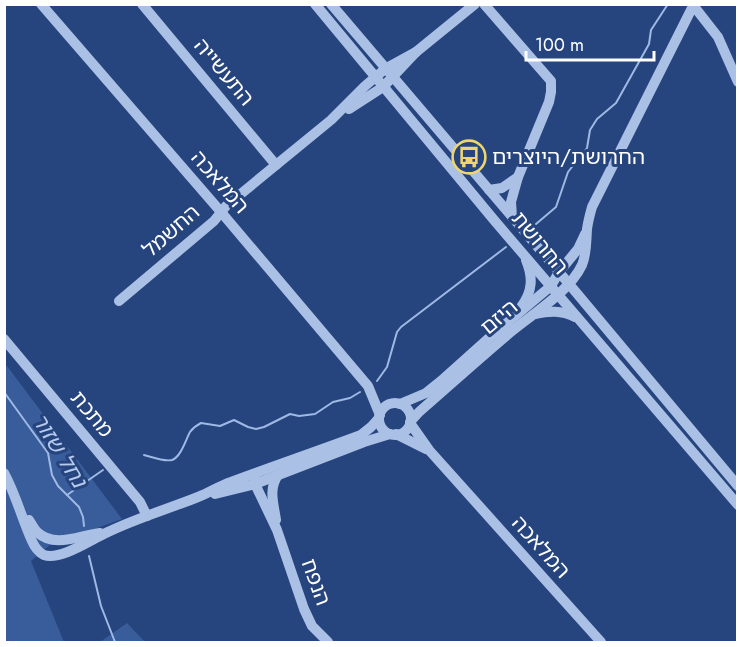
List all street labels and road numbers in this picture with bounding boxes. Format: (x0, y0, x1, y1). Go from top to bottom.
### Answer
street label: התעשייה (187, 32, 261, 112)
street label: המלאכה (184, 144, 256, 220)
street label: החשמל (136, 198, 206, 264)
street label: החרושת (505, 205, 575, 281)
street label: היזם (474, 292, 524, 342)
street label: מתכת (63, 384, 121, 444)
street label: המלאכה (505, 509, 577, 585)
street label: הנפח (294, 554, 338, 610)

